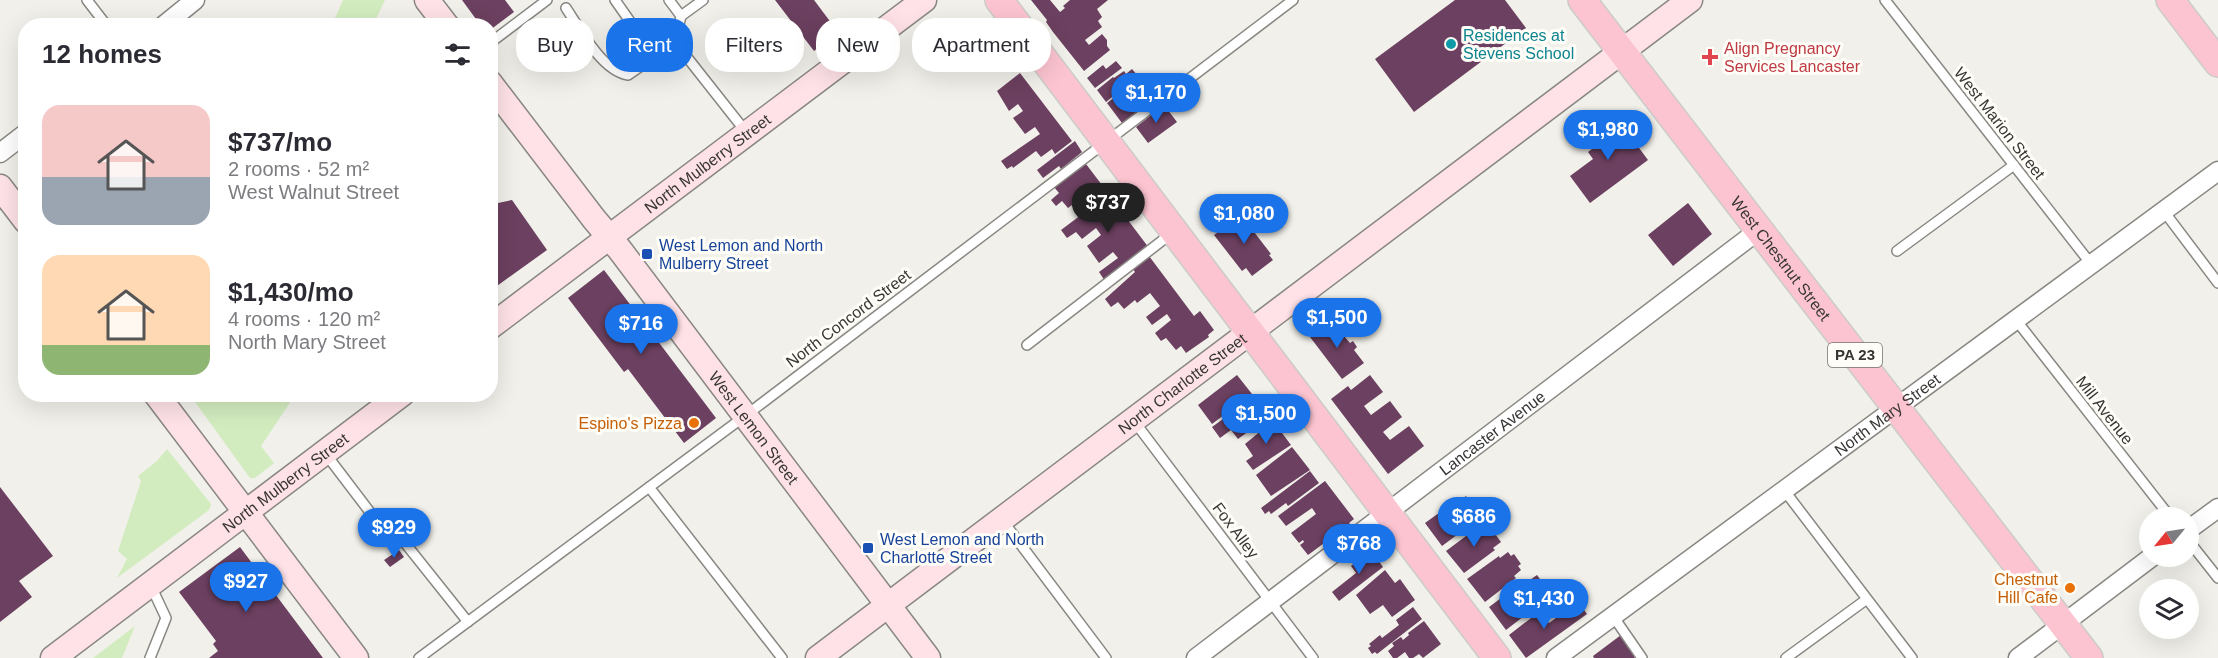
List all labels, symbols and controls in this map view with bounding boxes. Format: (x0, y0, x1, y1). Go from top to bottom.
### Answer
chip: Buy (516, 18, 594, 72)
chip: Rent (606, 18, 693, 72)
chip: Filters (705, 18, 804, 72)
chip: New (816, 18, 900, 72)
chip: Apartment (912, 18, 1051, 72)
place label: Residences at Stevens School (1463, 27, 1574, 62)
marker: Residences at Stevens School (1444, 37, 1458, 51)
icon: filters (441, 38, 474, 71)
text: 12 homes (42, 39, 162, 69)
place label: Align Pregnancy Services Lancaster (1724, 40, 1861, 75)
marker: Align Pregnancy Services Lancaster (1701, 48, 1719, 66)
street label: West Marion Street (1951, 64, 2049, 183)
pin: $1,170 (1107, 73, 1205, 124)
text: $1,170 (1125, 81, 1187, 103)
pin: $1,980 (1559, 110, 1657, 161)
street label: North Mulberry Street (641, 111, 774, 217)
text: $1,980 (1577, 118, 1639, 140)
text: $737/mo (228, 127, 332, 157)
icon: home (90, 129, 162, 201)
text: 2 rooms · 52 m² (228, 158, 369, 180)
text: West Walnut Street (228, 181, 399, 203)
pin: $737 (1072, 183, 1144, 234)
text: $737 (1086, 191, 1130, 213)
street label: West Chestnut Street (1727, 193, 1834, 324)
pin: $1,080 (1195, 194, 1293, 245)
text: $1,080 (1213, 202, 1275, 224)
place label: West Lemon and North Mulberry Street (659, 237, 823, 272)
marker: West Lemon and North Mulberry Street (640, 247, 654, 261)
street label: North Concord Street (783, 266, 914, 371)
text: $1,430/mo (228, 277, 354, 307)
icon: home (90, 279, 162, 351)
pin: $1,500 (1288, 298, 1386, 349)
pin: $716 (605, 304, 677, 355)
text: $1,500 (1306, 306, 1368, 328)
text: 4 rooms · 120 m² (228, 308, 380, 330)
text: $716 (619, 312, 663, 334)
street label: North Charlotte Street (1115, 330, 1250, 437)
text: North Mary Street (228, 331, 386, 353)
road number: PA 23 (1828, 343, 1882, 367)
street label: West Lemon Street (706, 368, 802, 488)
street label: North Mary Street (1831, 370, 1944, 459)
street label: Mill Avenue (2073, 373, 2136, 448)
street label: Lancaster Avenue (1436, 388, 1549, 479)
pin: $1,500 (1217, 394, 1315, 445)
text: $1,500 (1235, 402, 1297, 424)
place label: Espino's Pizza (578, 415, 682, 432)
marker: Espino's Pizza (687, 416, 701, 430)
street label: North Mulberry Street (219, 430, 352, 536)
pin: $686 (1438, 497, 1510, 548)
street label: Fox Alley (1209, 499, 1262, 561)
text: $686 (1452, 505, 1496, 527)
north arrow (2139, 507, 2199, 567)
map controls (2139, 507, 2199, 639)
pin: $929 (358, 508, 430, 559)
text: $929 (372, 516, 416, 538)
pin: $768 (1323, 524, 1395, 575)
place label: West Lemon and North Charlotte Street (880, 531, 1044, 566)
text: $768 (1337, 532, 1381, 554)
marker: West Lemon and North Charlotte Street (861, 541, 875, 555)
pin: $927 (210, 562, 282, 613)
text: $927 (224, 570, 268, 592)
place label: Chestnut Hill Cafe (1994, 571, 2059, 606)
pin: $1,430 (1495, 579, 1593, 630)
button: layers (2139, 579, 2199, 639)
marker: Chestnut Hill Cafe (2063, 581, 2077, 595)
text: $1,430 (1513, 587, 1575, 609)

